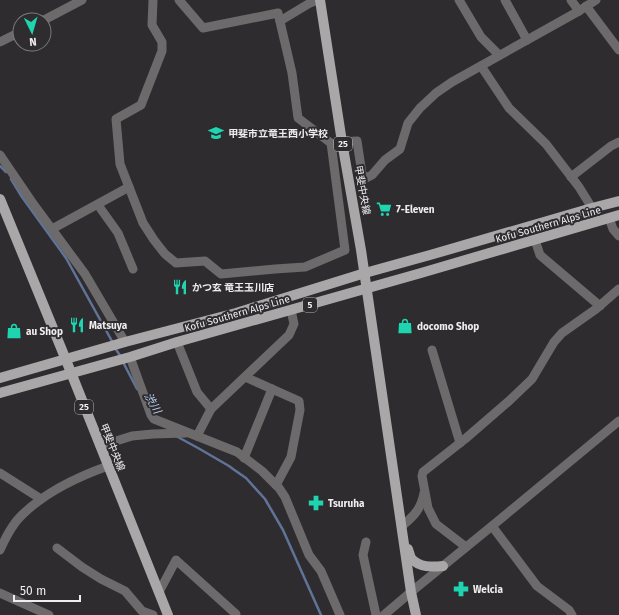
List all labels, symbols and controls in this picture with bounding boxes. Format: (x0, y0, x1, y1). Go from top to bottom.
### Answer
north arrow (12, 12, 52, 52)
text: N (29, 35, 37, 48)
school or university icon: 甲斐市立竜王西小学校 (207, 124, 225, 142)
place label: 甲斐市立竜王西小学校 (228, 128, 328, 140)
road number: 25 (334, 137, 352, 151)
street label: 甲斐中央線 (352, 165, 372, 216)
supermarket icon: 7-Eleven (375, 200, 393, 218)
place label: 7-Eleven (396, 204, 435, 216)
street label: Kofu Southern Alps Line (494, 204, 602, 246)
restaurant icon: かつ玄 竜王玉川店 (171, 278, 189, 296)
place label: かつ玄 竜王玉川店 (192, 282, 274, 294)
street label: Kofu Southern Alps Line (183, 293, 291, 335)
road number: 5 (303, 298, 317, 312)
restaurant icon: Matsuya (68, 316, 86, 334)
shop icon: docomo Shop (396, 317, 414, 335)
place label: Matsuya (89, 320, 128, 332)
place label: docomo Shop (417, 321, 479, 333)
shop icon: au Shop (5, 322, 23, 340)
place label: au Shop (26, 326, 63, 338)
water label: 渋川 (141, 390, 164, 417)
road number: 25 (75, 400, 93, 414)
street label: 甲斐中央線 (97, 422, 127, 473)
pharmacy icon: Tsuruha (307, 494, 325, 512)
place label: Tsuruha (328, 498, 365, 510)
scale bar (14, 577, 80, 603)
pharmacy icon: Welcia (452, 580, 470, 598)
text: 50 m (20, 584, 46, 598)
place label: Welcia (473, 584, 503, 596)

